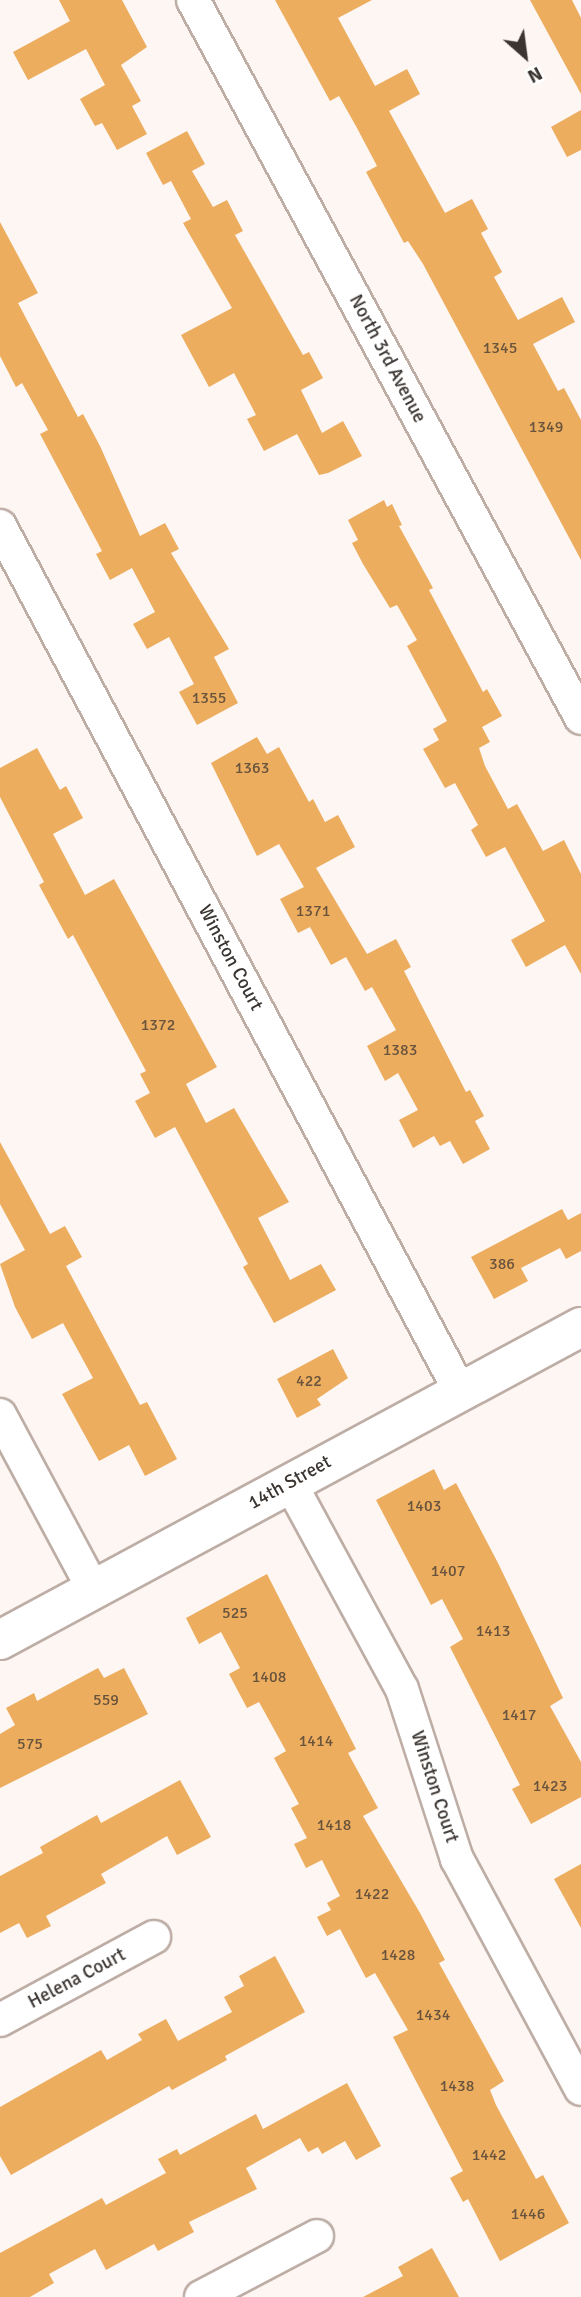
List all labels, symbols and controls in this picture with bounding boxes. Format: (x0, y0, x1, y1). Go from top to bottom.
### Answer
north arrow (490, 21, 560, 91)
text: N (523, 61, 546, 88)
street label: North 3rd Avenue (344, 291, 430, 427)
house number: 1345 (483, 338, 517, 358)
house number: 1349 (529, 417, 563, 437)
house number: 1355 (192, 688, 226, 708)
house number: 1363 (235, 758, 269, 778)
street label: Winston Court (193, 901, 267, 1015)
house number: 1371 (296, 901, 330, 921)
house number: 1372 (141, 1015, 175, 1035)
house number: 1383 (383, 1040, 417, 1060)
house number: 386 (489, 1254, 515, 1274)
house number: 422 (296, 1371, 322, 1391)
street label: 14th Street (245, 1451, 335, 1515)
house number: 1403 (407, 1496, 441, 1516)
house number: 1407 (431, 1561, 465, 1581)
house number: 525 (222, 1603, 248, 1623)
house number: 1413 (476, 1621, 510, 1641)
house number: 1408 (252, 1667, 286, 1687)
house number: 559 (93, 1690, 119, 1710)
house number: 1417 (502, 1705, 536, 1725)
street label: Winston Court (405, 1728, 463, 1846)
house number: 1414 (299, 1731, 333, 1751)
house number: 575 (17, 1734, 43, 1754)
house number: 1423 (533, 1776, 567, 1796)
house number: 1418 (317, 1815, 351, 1835)
house number: 1422 (355, 1884, 389, 1904)
street label: Helena Court (24, 1944, 130, 2014)
house number: 1428 (381, 1945, 415, 1965)
house number: 1434 (416, 2005, 450, 2025)
house number: 1438 (440, 2076, 474, 2096)
house number: 1442 (472, 2145, 506, 2165)
house number: 1446 (511, 2204, 545, 2224)

